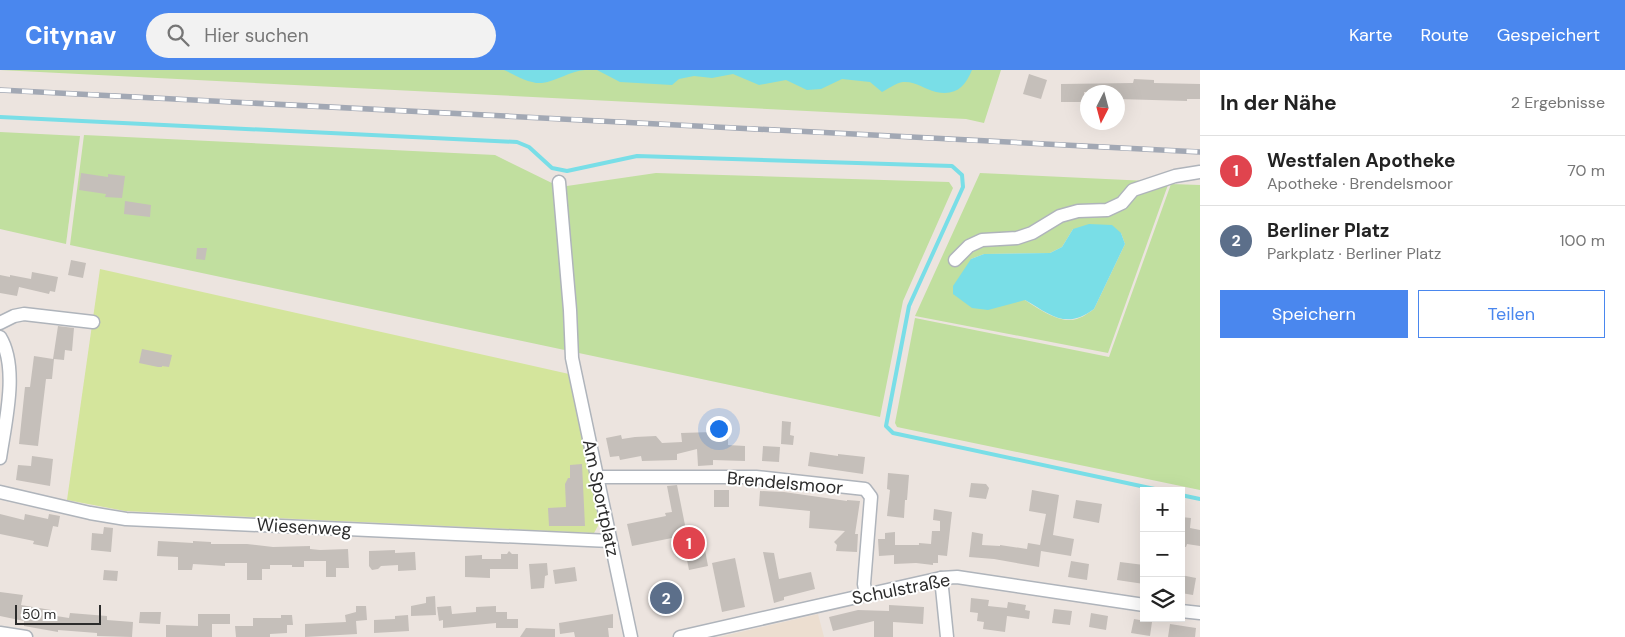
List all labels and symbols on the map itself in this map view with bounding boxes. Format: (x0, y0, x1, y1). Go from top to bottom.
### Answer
north arrow (1080, 85, 1125, 130)
your location (706, 416, 732, 442)
street label: Am Sportplatz (577, 437, 625, 559)
street label: Brendelsmoor (726, 466, 844, 500)
street label: Wiesenweg (256, 513, 352, 541)
pin: 1 (673, 524, 705, 562)
street label: Schulstraße (850, 568, 952, 610)
pin: 2 (650, 579, 682, 617)
scale bar (15, 602, 101, 625)

